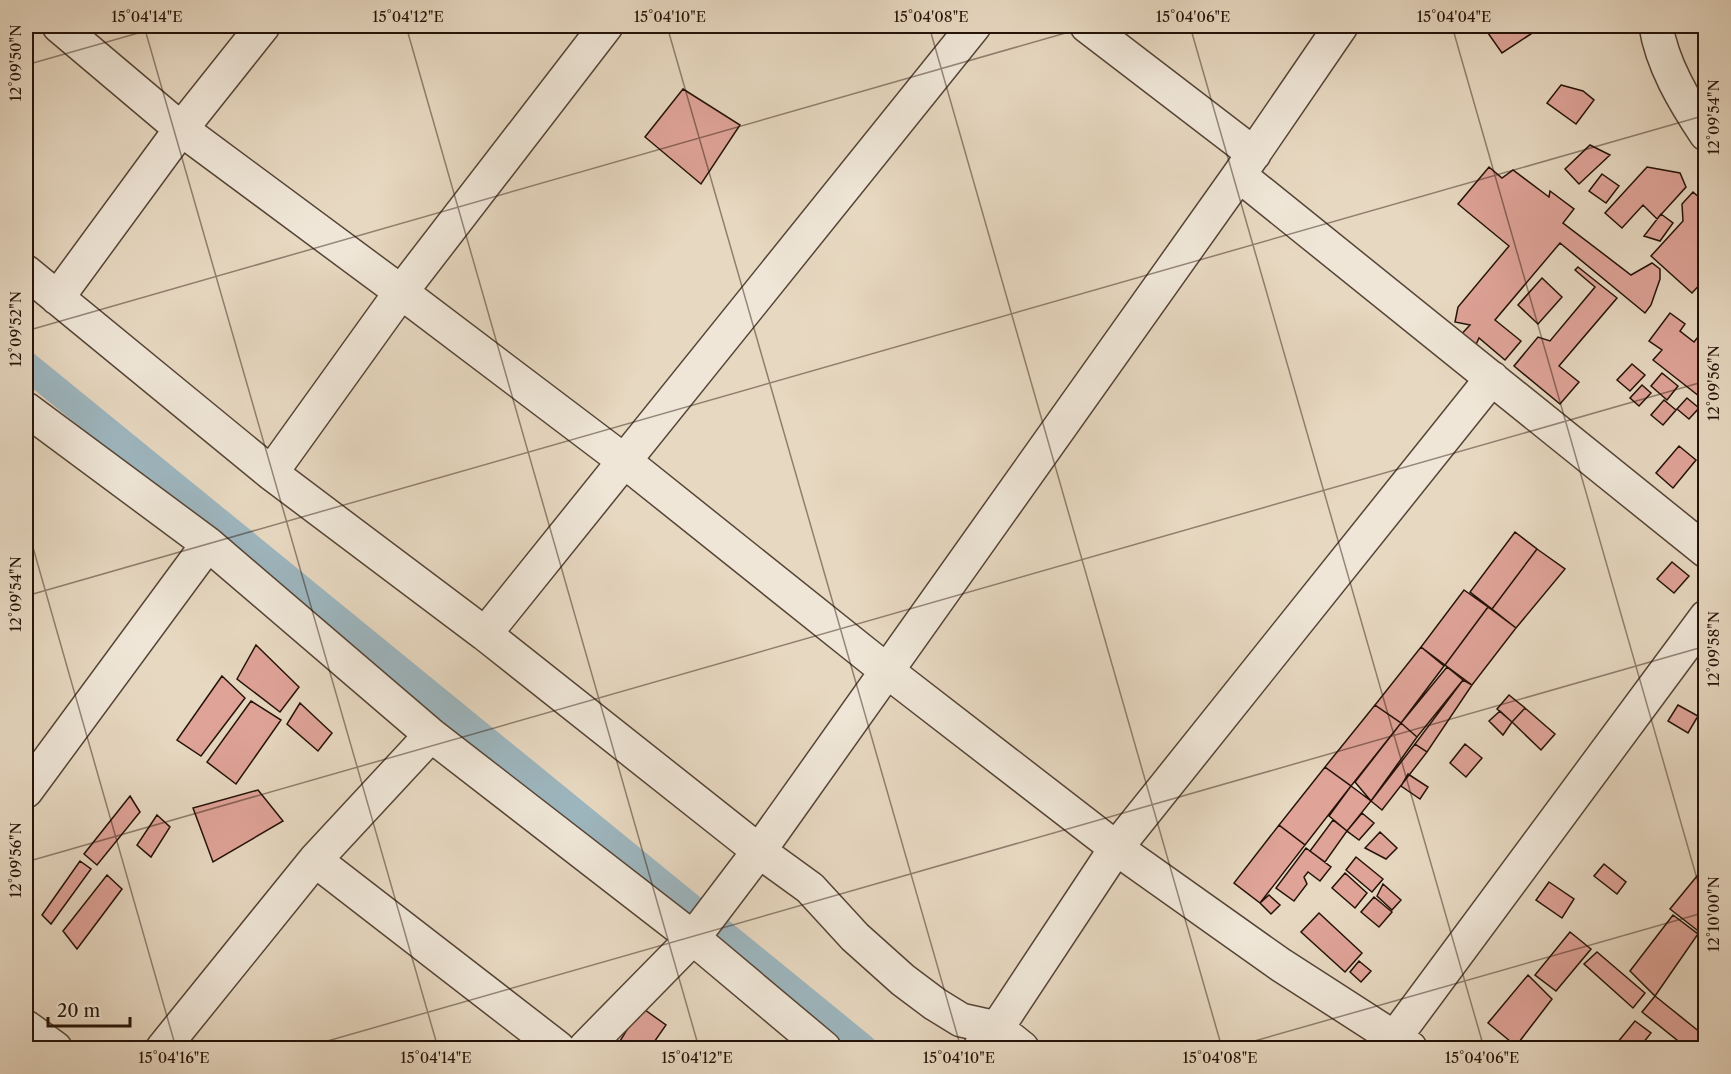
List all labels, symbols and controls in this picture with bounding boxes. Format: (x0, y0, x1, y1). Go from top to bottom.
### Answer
text: 15°04'14"E (111, 7, 183, 26)
text: 15°04'12"E (372, 7, 444, 26)
text: 15°04'10"E (634, 7, 706, 26)
text: 15°04'08"E (894, 7, 968, 26)
text: 15°04'06"E (1156, 7, 1230, 26)
text: 15°04'04"E (1417, 7, 1491, 26)
text: 12°09'50"N (6, 24, 25, 102)
text: 12°09'54"N (1704, 79, 1723, 155)
text: 12°09'52"N (6, 291, 25, 367)
text: 12°09'56"N (1704, 345, 1723, 421)
text: 12°09'54"N (6, 556, 25, 632)
text: 12°09'58"N (1704, 611, 1723, 687)
text: 12°09'56"N (6, 822, 25, 898)
text: 12°10'00"N (1704, 876, 1723, 952)
scale bar (48, 990, 130, 1028)
text: 20 m (57, 1000, 101, 1022)
text: 15°04'16"E (138, 1048, 210, 1067)
text: 15°04'14"E (400, 1048, 472, 1067)
text: 15°04'12"E (661, 1048, 733, 1067)
text: 15°04'10"E (923, 1048, 995, 1067)
text: 15°04'08"E (1183, 1048, 1257, 1067)
text: 15°04'06"E (1445, 1048, 1519, 1067)

